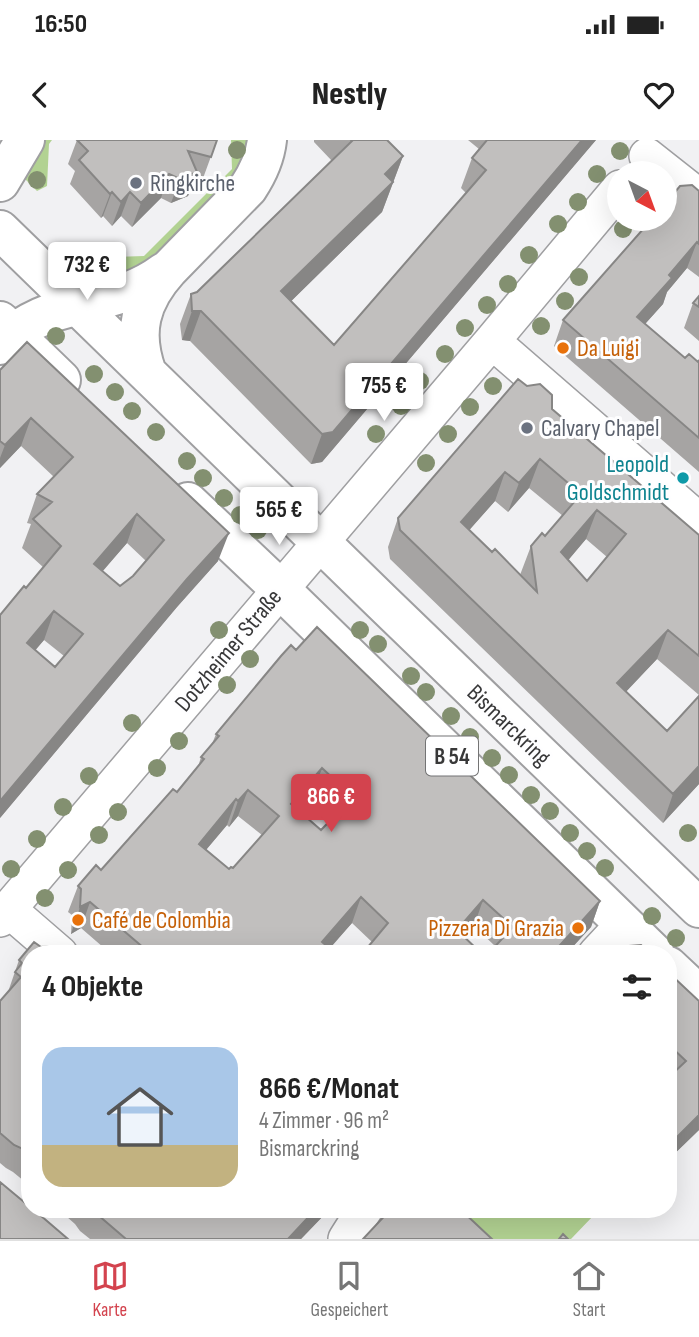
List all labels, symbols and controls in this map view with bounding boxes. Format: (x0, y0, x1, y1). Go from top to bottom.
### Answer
text: 16:50 (35, 9, 87, 40)
text: Nestly (312, 75, 387, 114)
icon: back (21, 76, 59, 114)
icon: heart (640, 76, 678, 114)
north arrow (607, 161, 677, 231)
map controls (607, 161, 677, 231)
place label: Ringkirche (150, 169, 235, 198)
marker: Ringkirche (128, 175, 144, 191)
pin: 732 € (38, 242, 136, 302)
text: 732 € (64, 251, 110, 279)
place label: Da Luigi (577, 334, 639, 363)
marker: Da Luigi (555, 340, 571, 356)
pin: 755 € (335, 364, 433, 423)
text: 755 € (361, 372, 407, 400)
place label: Calvary Chapel (541, 414, 659, 443)
marker: Calvary Chapel (519, 420, 535, 436)
place label: Leopold Goldschmidt (567, 450, 669, 507)
marker: Leopold Goldschmidt (675, 470, 691, 486)
pin: 565 € (230, 488, 328, 547)
text: 565 € (256, 496, 302, 524)
street label: Dotzheimer Straße (169, 583, 288, 718)
street label: Bismarckring (461, 678, 556, 772)
road number: B 54 (426, 736, 478, 776)
pin: 866 € (282, 774, 380, 834)
text: 866 € (307, 783, 355, 811)
place label: Café de Colombia (92, 906, 231, 935)
marker: Café de Colombia (70, 912, 86, 928)
place label: Pizzeria Di Grazia (428, 914, 564, 943)
marker: Pizzeria Di Grazia (570, 920, 586, 936)
icon: filters (618, 968, 656, 1006)
text: 4 Objekte (42, 969, 143, 1005)
text: 866 €/Monat (259, 1071, 399, 1107)
icon: home (98, 1075, 182, 1159)
text: 4 Zimmer · 96 m² (259, 1107, 389, 1135)
text: Bismarckring (259, 1135, 360, 1163)
tab: Karte (91, 1257, 129, 1322)
tab: Gespeichert (311, 1257, 388, 1322)
tab: Start (570, 1257, 608, 1322)

